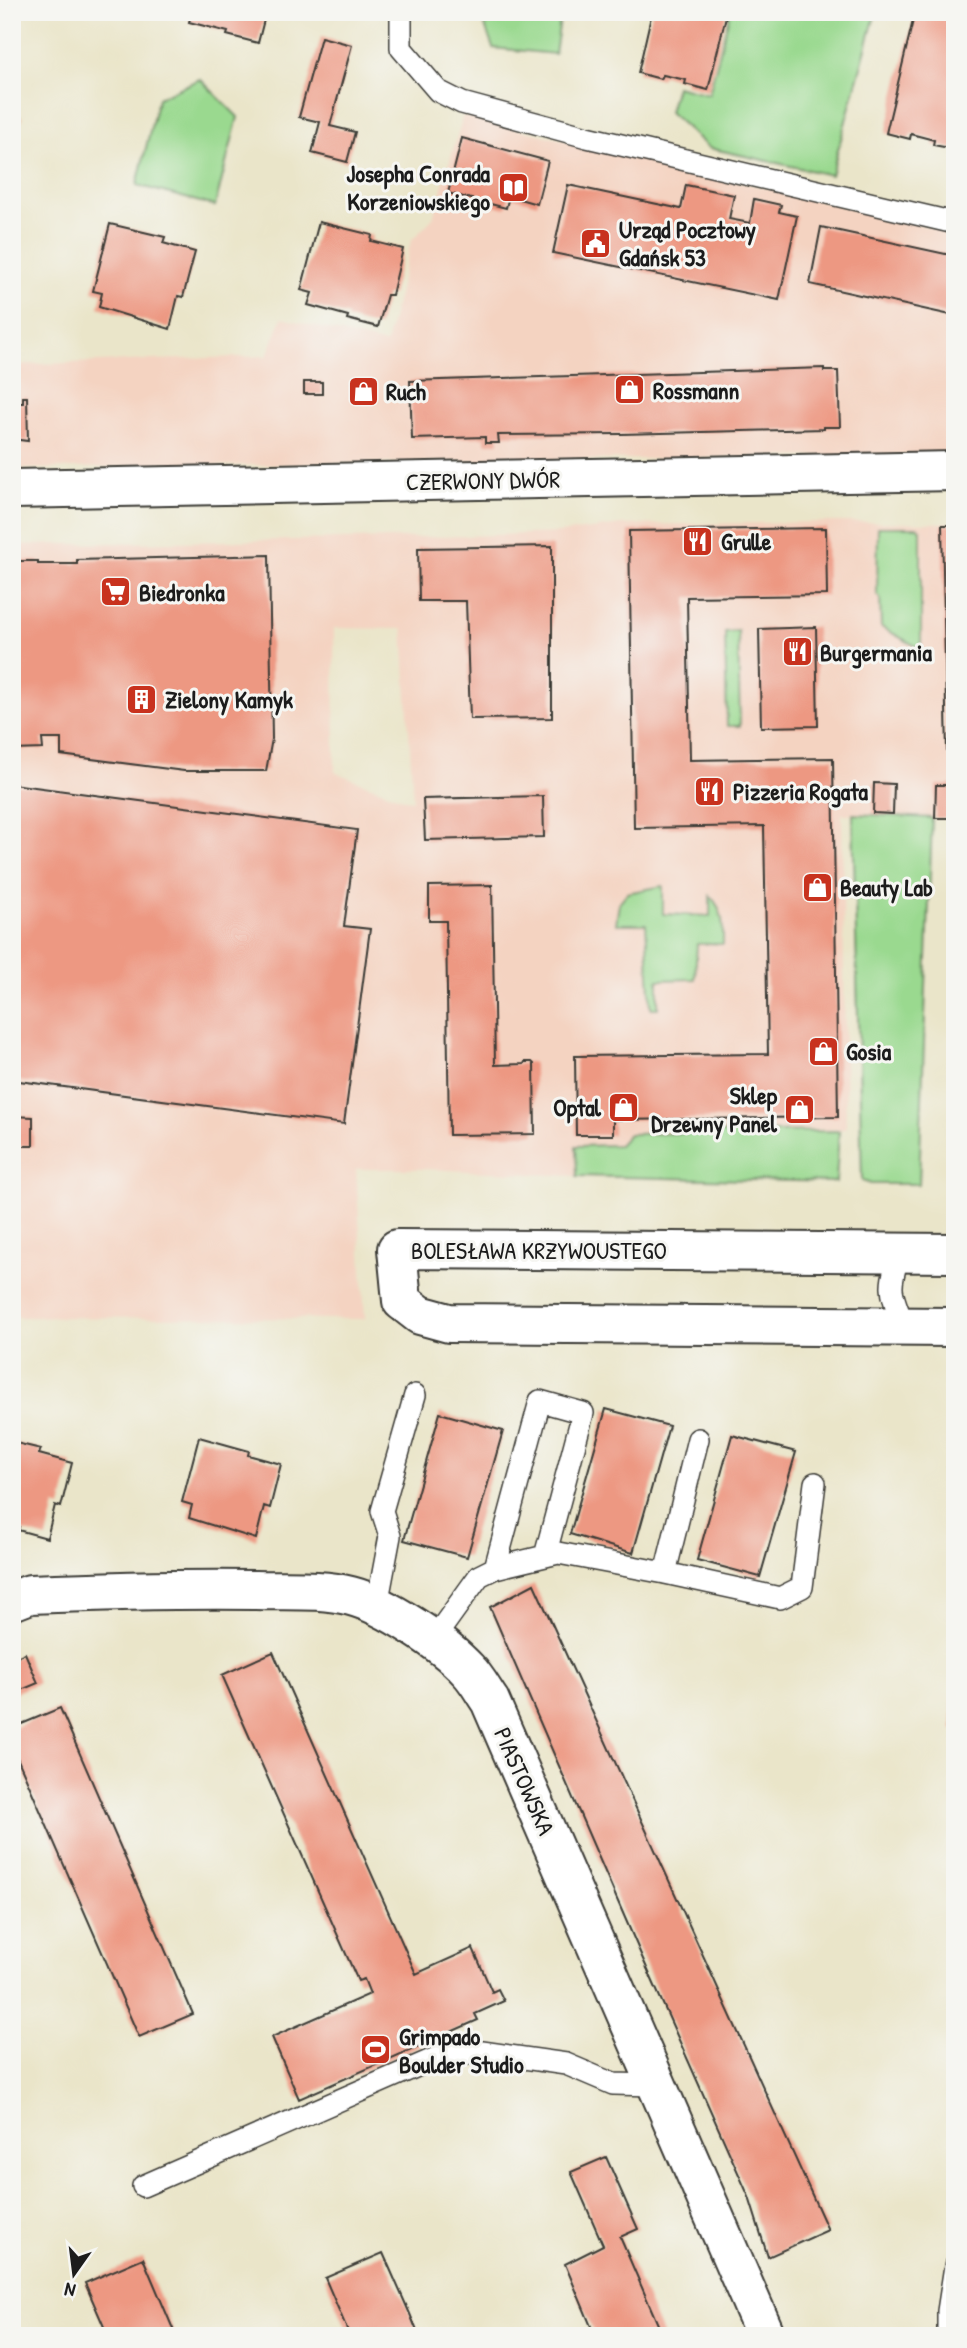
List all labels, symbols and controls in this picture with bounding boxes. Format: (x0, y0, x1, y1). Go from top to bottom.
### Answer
place label: Josepha Conrada Korzeniowskiego (346, 157, 491, 218)
library icon: Josepha Conrada Korzeniowskiego (496, 170, 530, 204)
place label: Urząd Pocztowy Gdańsk 53 (619, 213, 756, 273)
public building icon: Urząd Pocztowy Gdańsk 53 (579, 226, 613, 260)
shop icon: Rossmann (613, 373, 647, 407)
shop icon: Ruch (346, 374, 380, 408)
place label: Rossmann (653, 374, 740, 406)
place label: Ruch (386, 375, 426, 407)
street label: CZERWONY DWÓR (406, 463, 561, 497)
restaurant icon: Grulle (681, 524, 715, 558)
place label: Grulle (721, 525, 772, 557)
supermarket icon: Biedronka (99, 575, 133, 609)
place label: Biedronka (139, 576, 225, 608)
restaurant icon: Burgermania (780, 635, 814, 669)
place label: Burgermania (820, 636, 932, 669)
building icon: Zielony Kamyk (125, 682, 159, 716)
place label: Zielony Kamyk (165, 683, 293, 716)
restaurant icon: Pizzeria Rogata (693, 774, 727, 808)
place label: Pizzeria Rogata (733, 775, 868, 808)
shop icon: Beauty Lab (800, 870, 834, 904)
place label: Beauty Lab (840, 871, 933, 904)
shop icon: Gosia (806, 1034, 840, 1068)
place label: Gosia (846, 1035, 892, 1067)
place label: Sklep Drzewny Panel (651, 1079, 778, 1140)
shop icon: Optal (607, 1090, 641, 1124)
place label: Optal (553, 1091, 602, 1124)
shop icon: Sklep Drzewny Panel (783, 1092, 817, 1126)
street label: BOLESŁAWA KRZYWOUSTEGO (411, 1234, 667, 1266)
street label: PIASTOWSKA (487, 1722, 563, 1840)
place label: Grimpado Boulder Studio (399, 2020, 524, 2080)
sports icon: Grimpado Boulder Studio (359, 2033, 393, 2067)
north arrow (38, 2240, 108, 2310)
text: N (62, 2277, 78, 2304)

